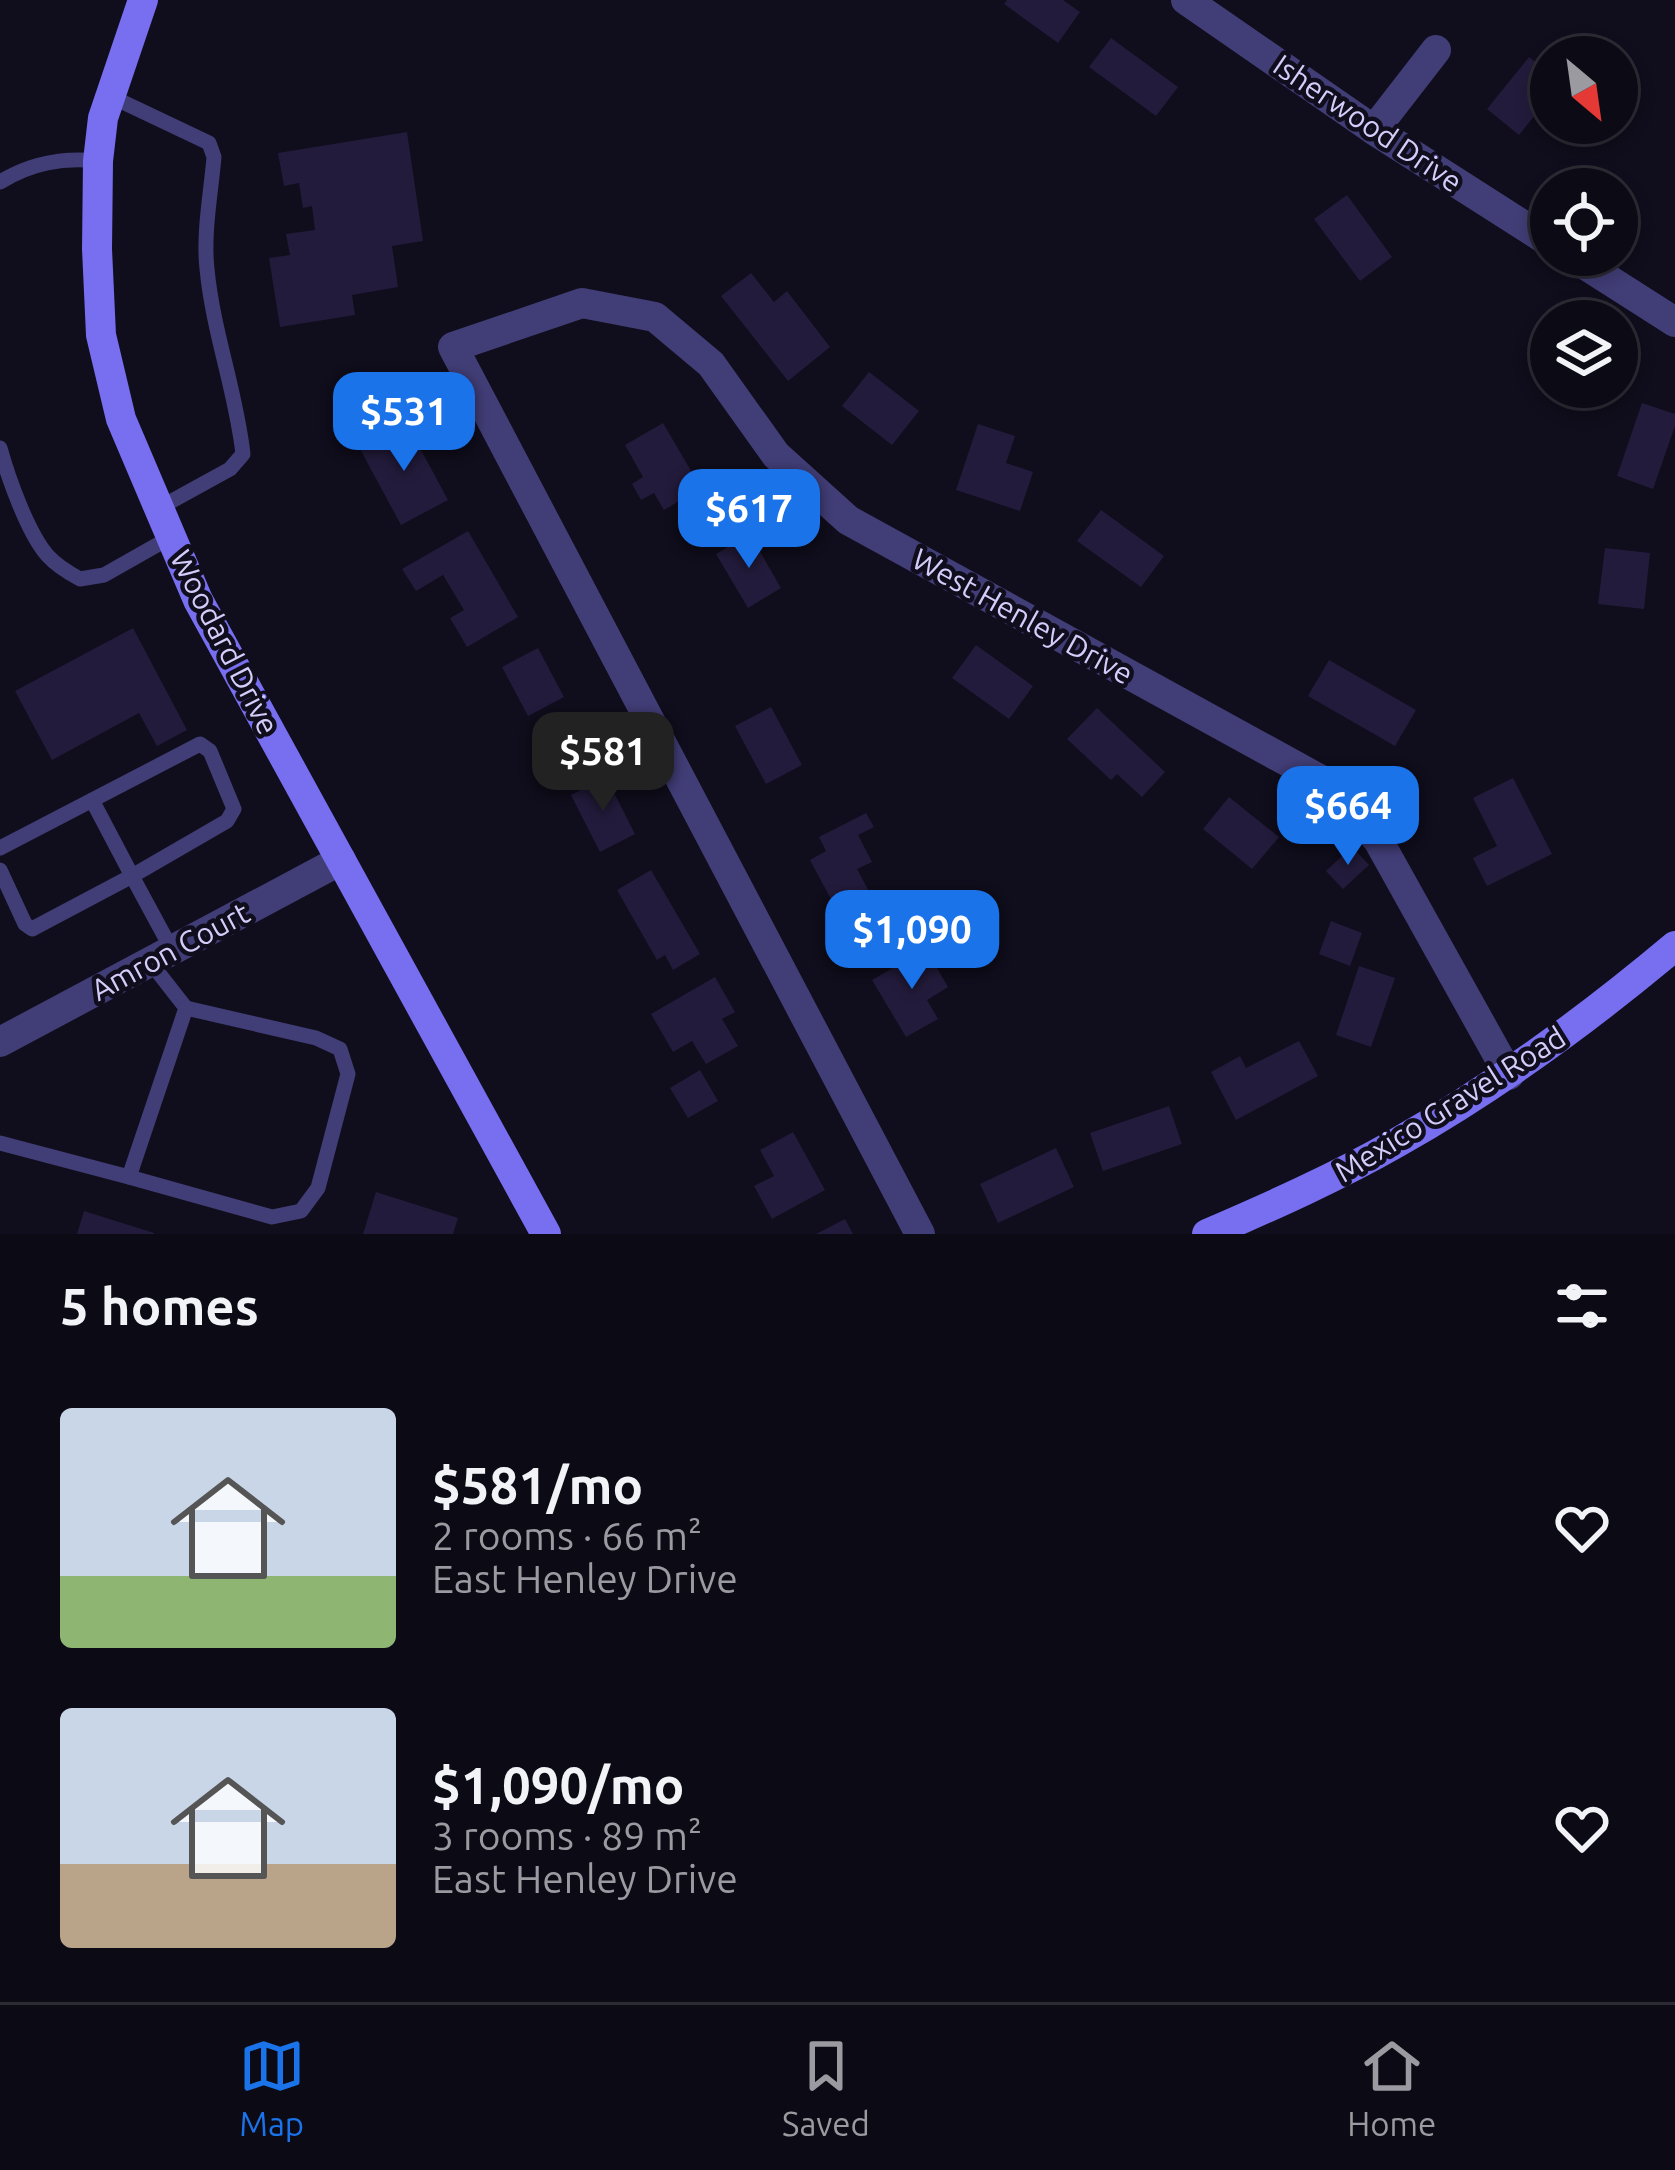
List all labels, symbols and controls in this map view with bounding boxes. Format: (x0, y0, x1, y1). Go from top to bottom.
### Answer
north arrow (1530, 36, 1638, 144)
map controls (1530, 36, 1638, 408)
street label: Isherwood Drive (1267, 47, 1469, 199)
button: locate (1530, 168, 1638, 276)
button: layers (1530, 300, 1638, 408)
pin: $531 (333, 372, 475, 474)
text: $531 (360, 389, 448, 432)
pin: $617 (678, 469, 820, 571)
text: $617 (705, 486, 793, 529)
street label: West Henley Drive (907, 541, 1139, 691)
street label: Woodard Drive (164, 544, 286, 740)
pin: $581 (532, 712, 674, 814)
text: $581 (559, 729, 647, 772)
pin: $664 (1277, 766, 1419, 868)
text: $664 (1304, 783, 1392, 826)
pin: $1,090 (814, 890, 1010, 992)
street label: Amron Court (85, 895, 255, 1007)
text: $1,090 (852, 907, 972, 950)
street label: Mexico Gravel Road (1329, 1019, 1571, 1189)
icon: filters (1549, 1273, 1615, 1339)
text: 5 homes (60, 1277, 259, 1335)
icon: home (156, 1456, 300, 1600)
text: $581/mo (432, 1456, 643, 1514)
icon: heart (1549, 1495, 1615, 1561)
text: 2 rooms · 66 m² (432, 1514, 702, 1557)
text: East Henley Drive (432, 1557, 738, 1600)
icon: home (156, 1756, 300, 1900)
text: $1,090/mo (432, 1756, 684, 1814)
icon: heart (1549, 1795, 1615, 1861)
text: 3 rooms · 89 m² (432, 1814, 702, 1857)
text: East Henley Drive (432, 1857, 738, 1900)
tab: Map (239, 2033, 305, 2142)
tab: Saved (782, 2033, 870, 2142)
tab: Home (1347, 2033, 1436, 2142)

